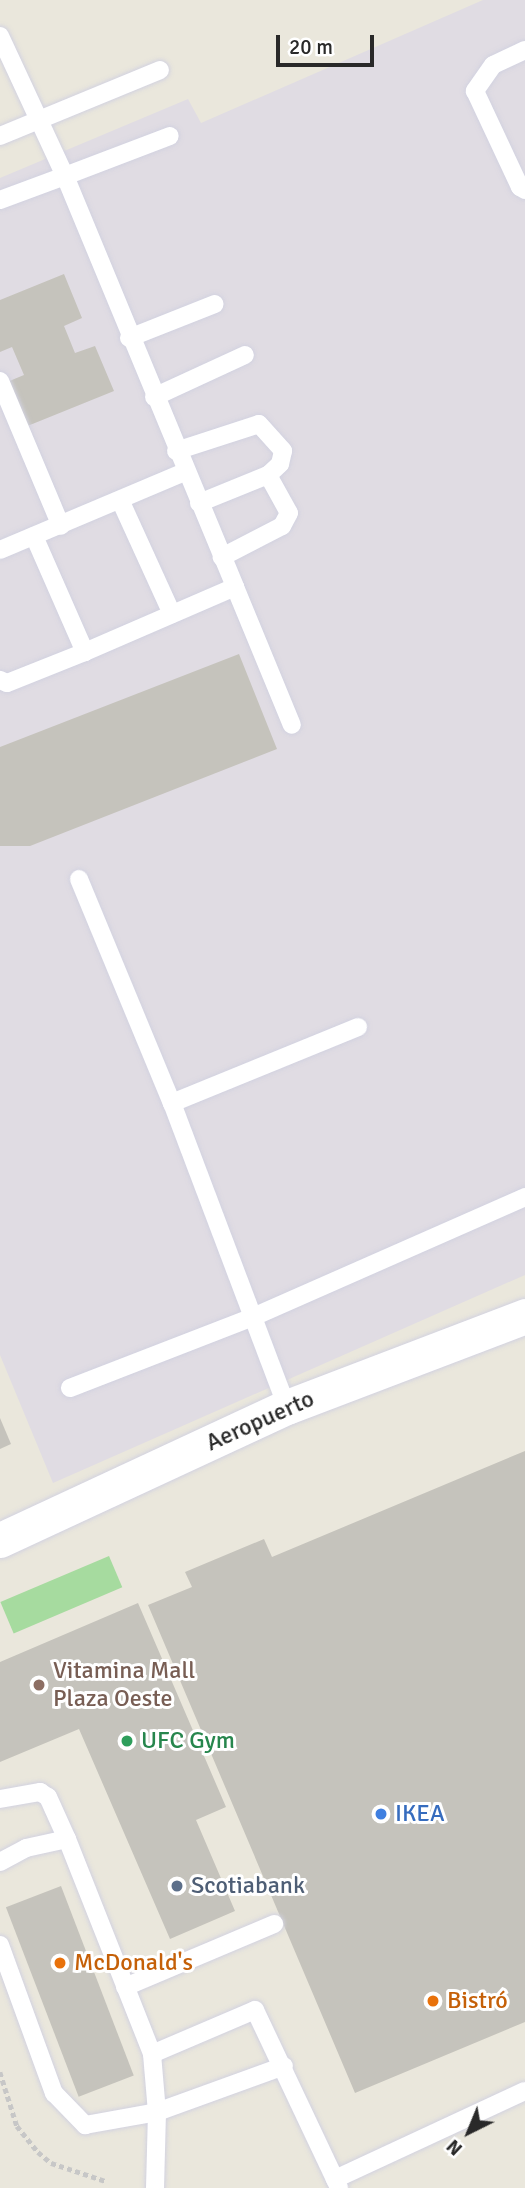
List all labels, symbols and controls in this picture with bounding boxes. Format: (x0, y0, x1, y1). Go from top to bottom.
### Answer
scale bar (280, 21, 378, 65)
text: 20 m (289, 34, 333, 60)
street label: Aeropuerto (202, 1384, 318, 1458)
place label: Vitamina Mall Plaza Oeste (53, 1657, 195, 1713)
marker: Vitamina Mall Plaza Oeste (31, 1677, 47, 1693)
place label: UFC Gym (141, 1727, 235, 1755)
marker: UFC Gym (119, 1733, 135, 1749)
place label: IKEA (395, 1800, 445, 1828)
marker: IKEA (373, 1806, 389, 1822)
place label: Scotiabank (191, 1872, 305, 1900)
marker: Scotiabank (169, 1878, 185, 1894)
place label: McDonald's (74, 1949, 193, 1977)
marker: McDonald's (52, 1955, 68, 1971)
place label: Bistró (447, 1987, 508, 2015)
marker: Bistró (425, 1993, 441, 2009)
north arrow (434, 2097, 504, 2167)
text: N (442, 2134, 468, 2161)

